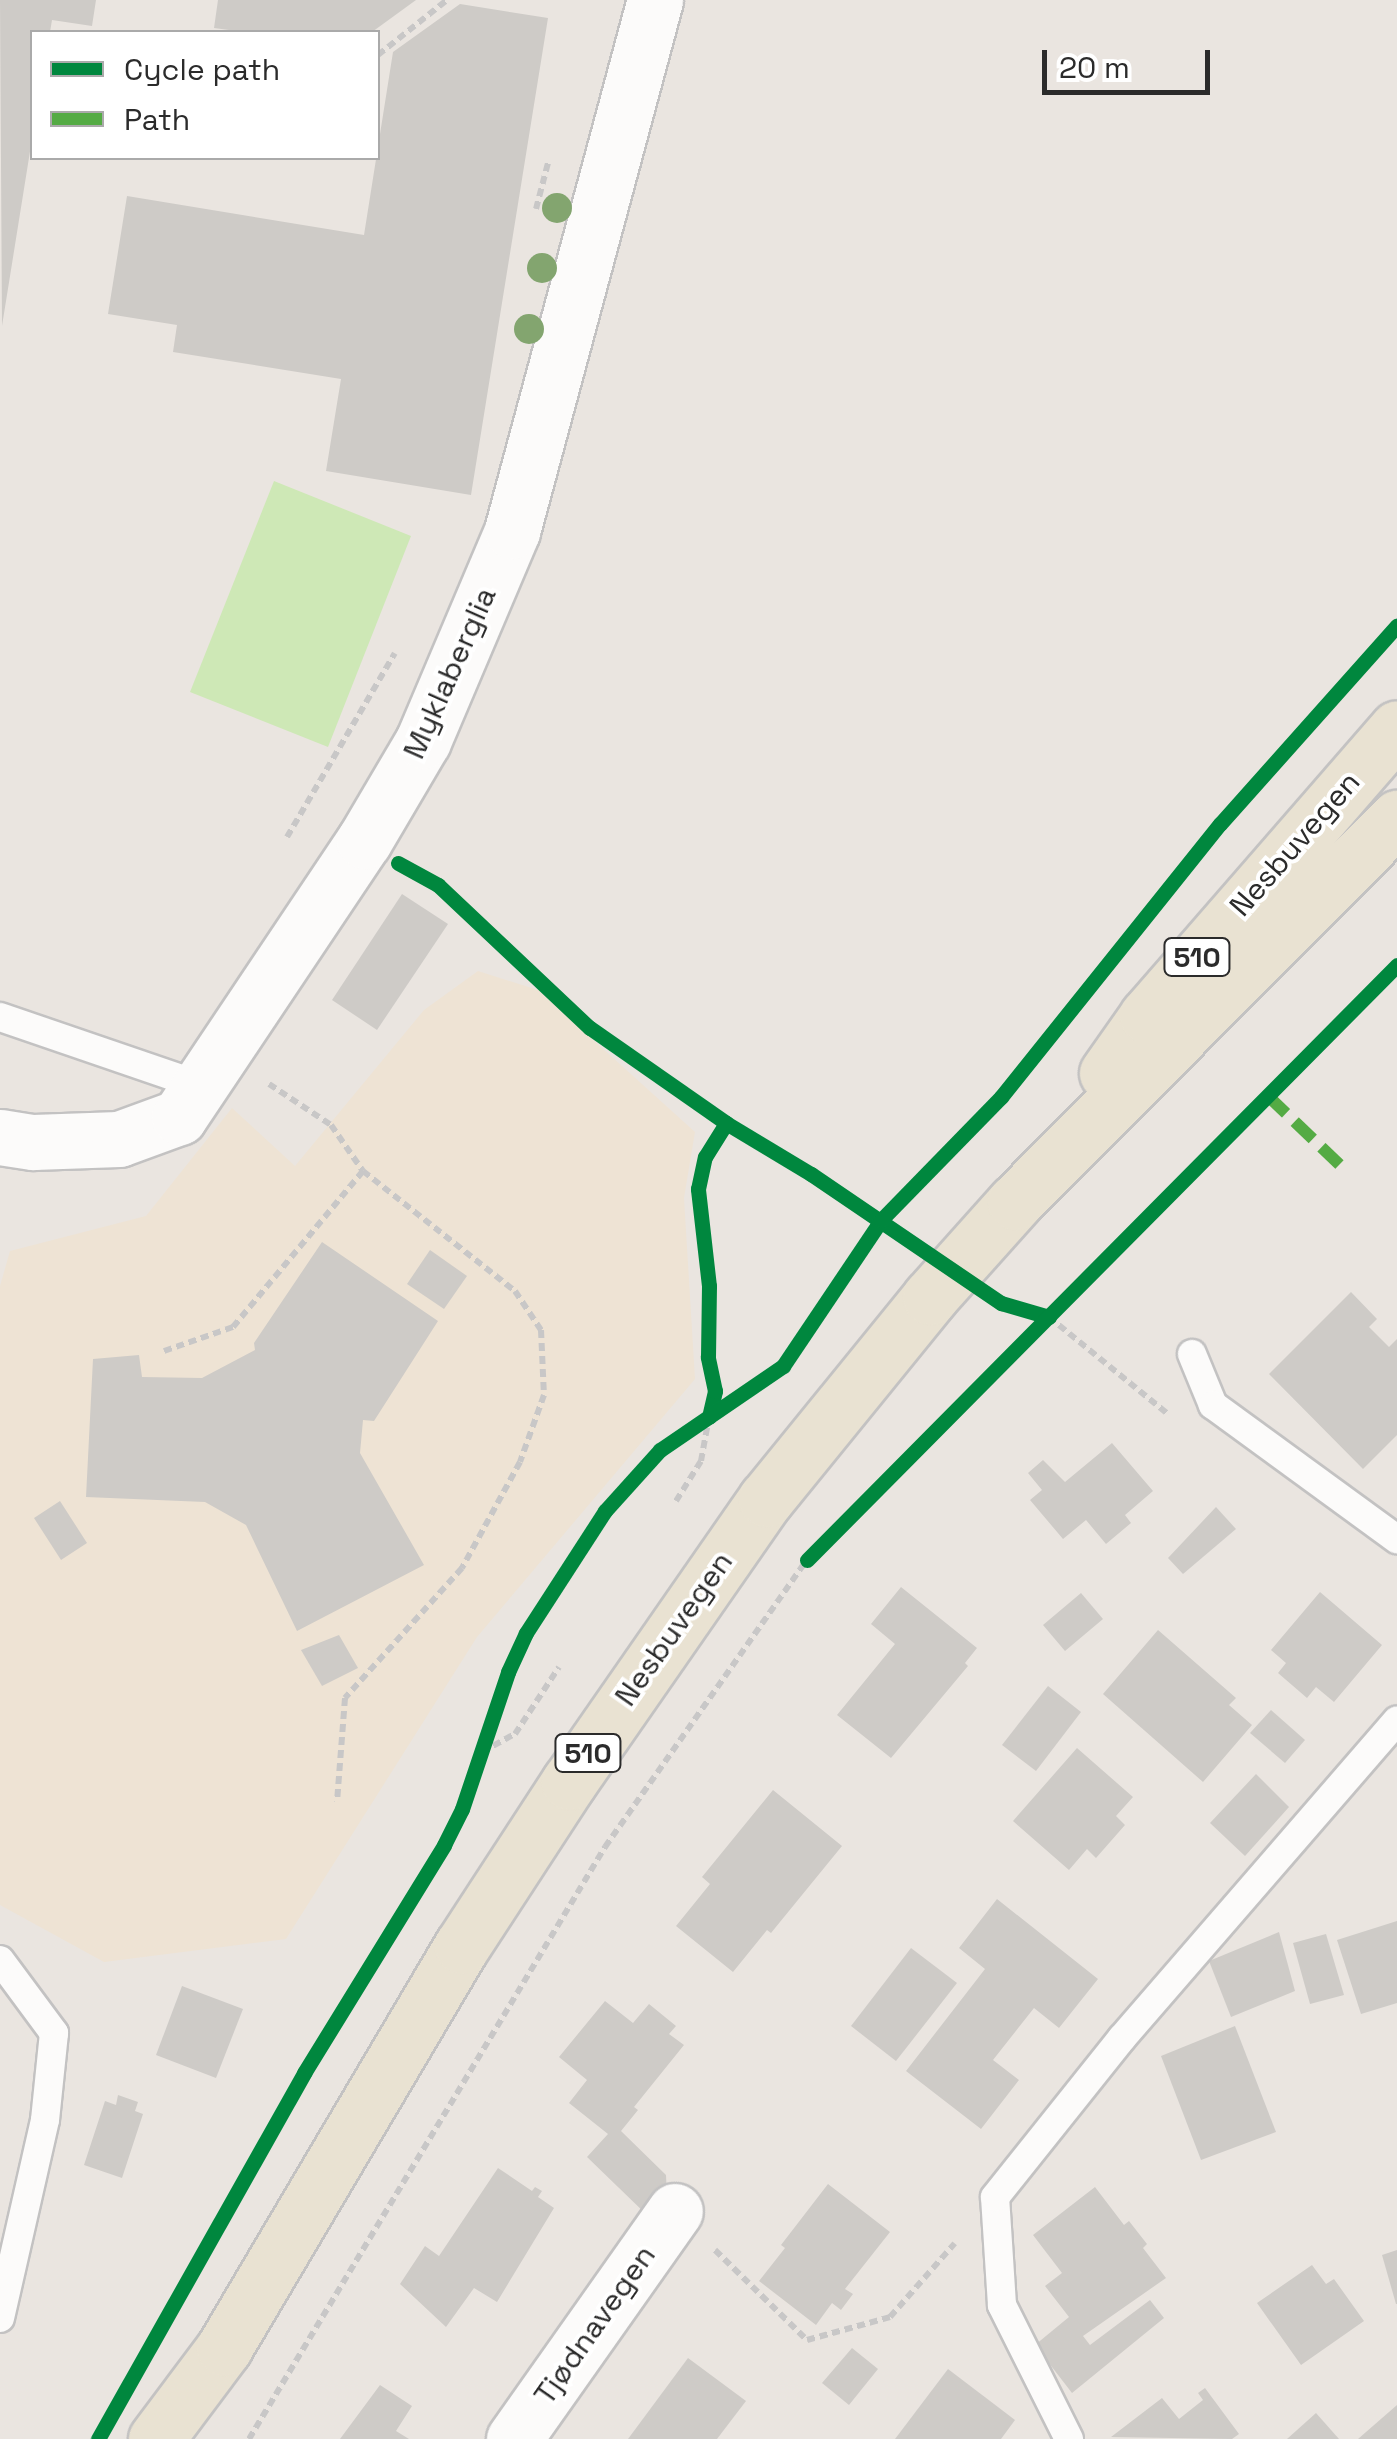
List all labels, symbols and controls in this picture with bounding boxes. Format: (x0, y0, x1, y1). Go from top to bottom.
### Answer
legend (30, 30, 380, 160)
scale bar (1047, 30, 1214, 92)
text: 20 m (1059, 48, 1130, 87)
text: Cycle path (124, 50, 280, 89)
text: Path (124, 100, 190, 139)
street label: Myklaberglia (396, 582, 504, 764)
street label: Nesbuvegen (1222, 764, 1368, 924)
road number: 510 (1162, 934, 1232, 980)
street label: Nesbuvegen (608, 1545, 740, 1713)
road number: 510 (553, 1730, 623, 1776)
street label: Tjødnavegen (527, 2238, 663, 2412)

